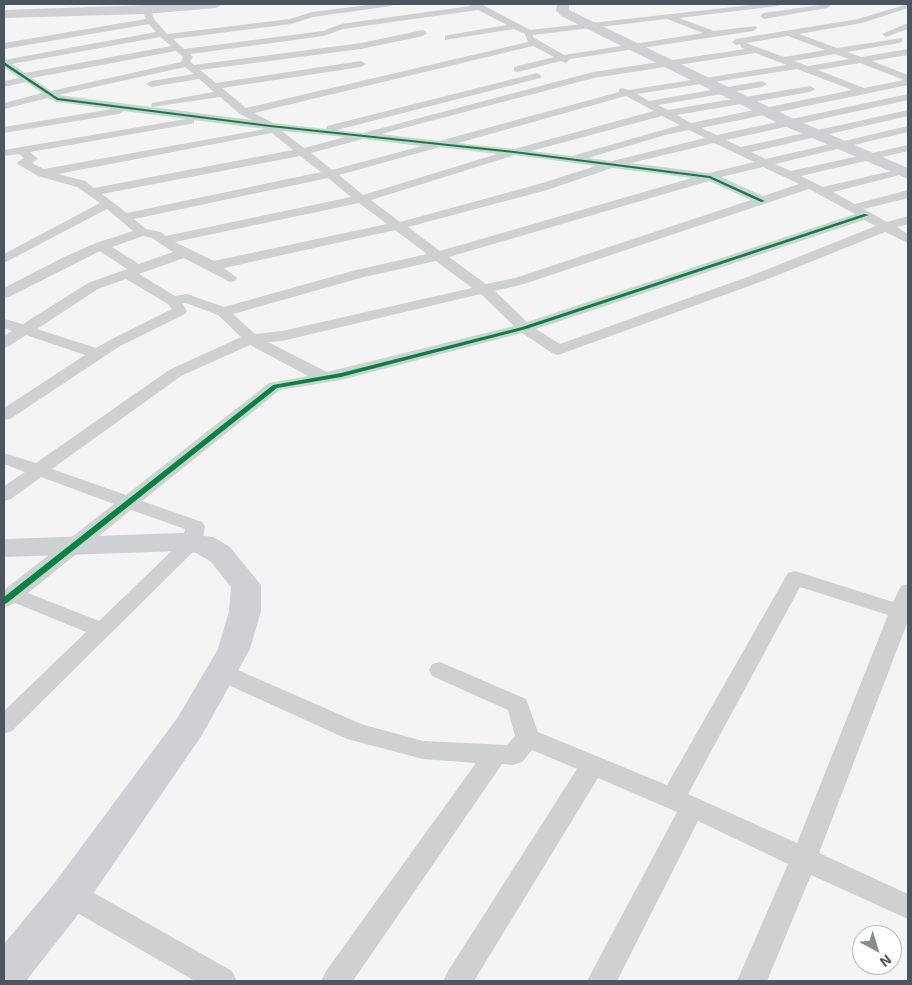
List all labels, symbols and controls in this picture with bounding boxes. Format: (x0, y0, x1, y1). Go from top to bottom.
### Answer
north arrow (852, 925, 902, 975)
text: N (877, 951, 895, 971)

